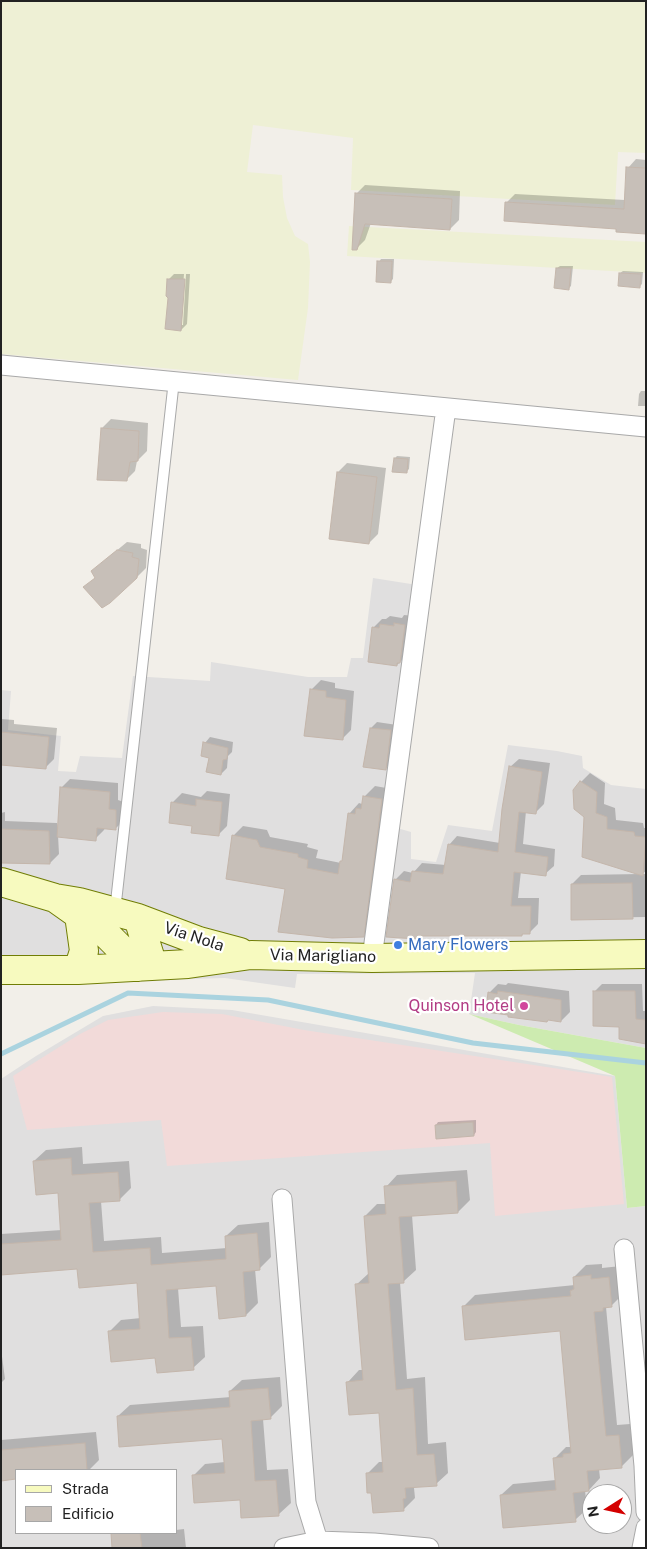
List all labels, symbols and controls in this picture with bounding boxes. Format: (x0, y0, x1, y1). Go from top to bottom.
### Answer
street label: Via Nola (162, 918, 226, 956)
place label: Mary Flowers (408, 935, 508, 955)
marker: Mary Flowers (392, 939, 404, 951)
street label: Via Marigliano (270, 945, 376, 967)
place label: Quinson Hotel (408, 996, 514, 1016)
marker: Quinson Hotel (518, 1000, 530, 1012)
legend (15, 1469, 178, 1534)
text: Strada (62, 1480, 109, 1497)
north arrow (582, 1484, 632, 1534)
text: Edificio (62, 1505, 114, 1522)
text: N (584, 1505, 602, 1518)

